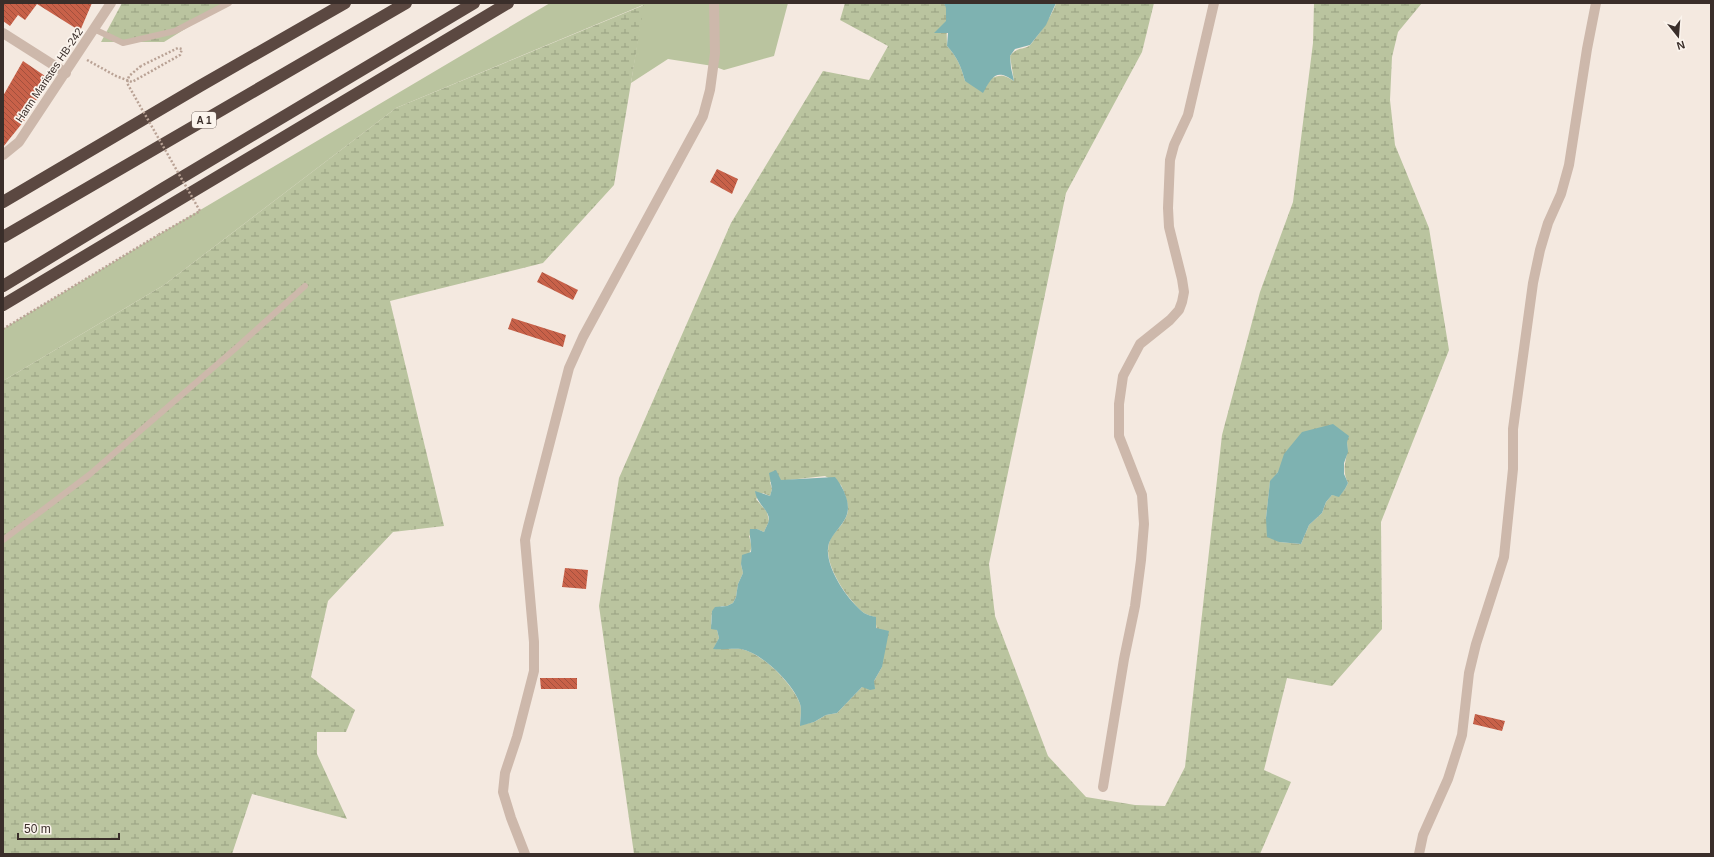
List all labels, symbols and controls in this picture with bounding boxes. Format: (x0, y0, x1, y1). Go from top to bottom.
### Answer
north arrow (1658, 16, 1698, 56)
street label: Hann Maristes HB-242 (13, 26, 85, 124)
text: N (1675, 39, 1686, 52)
road number: A 1 (192, 112, 216, 128)
scale bar (18, 815, 119, 841)
text: 50 m (24, 822, 51, 836)

